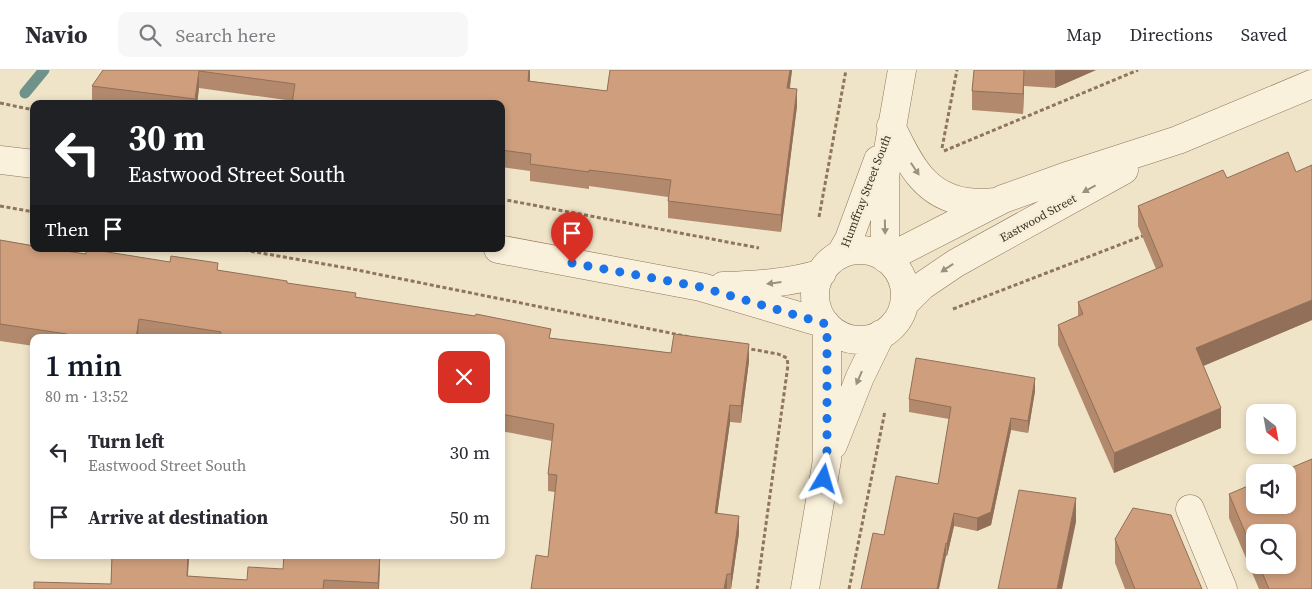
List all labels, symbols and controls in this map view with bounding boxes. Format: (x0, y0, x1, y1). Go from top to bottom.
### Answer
search box (118, 12, 468, 57)
text: Navio (25, 18, 88, 51)
icon: search (136, 21, 164, 49)
text: Search here (176, 22, 276, 48)
text: Map (1066, 22, 1102, 47)
text: Directions (1130, 22, 1213, 47)
text: Saved (1241, 22, 1287, 47)
text: 30 m (128, 114, 205, 162)
icon: left (45, 120, 110, 185)
street label: Humffray Street South (837, 132, 895, 250)
text: Eastwood Street South (128, 159, 346, 189)
one-way arrow (910, 162, 919, 175)
one-way arrow (1082, 185, 1097, 193)
street label: Eastwood Street (997, 190, 1079, 246)
pin (551, 212, 593, 263)
icon: arrive (99, 215, 127, 243)
text: Then (45, 216, 89, 242)
icon: arrive (558, 219, 586, 247)
one-way arrow (881, 219, 889, 235)
one-way arrow (941, 263, 954, 273)
one-way arrow (766, 279, 782, 287)
text: 1 min (45, 345, 122, 386)
button: close (438, 351, 490, 403)
one-way arrow (855, 371, 863, 385)
text: 80 m · 13:52 (45, 385, 128, 407)
north arrow (1246, 404, 1296, 454)
map controls (1246, 404, 1296, 574)
text: Turn left (88, 428, 164, 454)
icon: left (45, 438, 73, 466)
text: 30 m (449, 439, 490, 465)
position arrow (797, 452, 849, 504)
text: Eastwood Street South (88, 454, 246, 476)
button: sound (1246, 464, 1296, 514)
icon: arrive (45, 503, 73, 531)
text: Arrive at destination (88, 504, 268, 530)
text: 50 m (449, 504, 490, 530)
button: search (1246, 524, 1296, 574)

